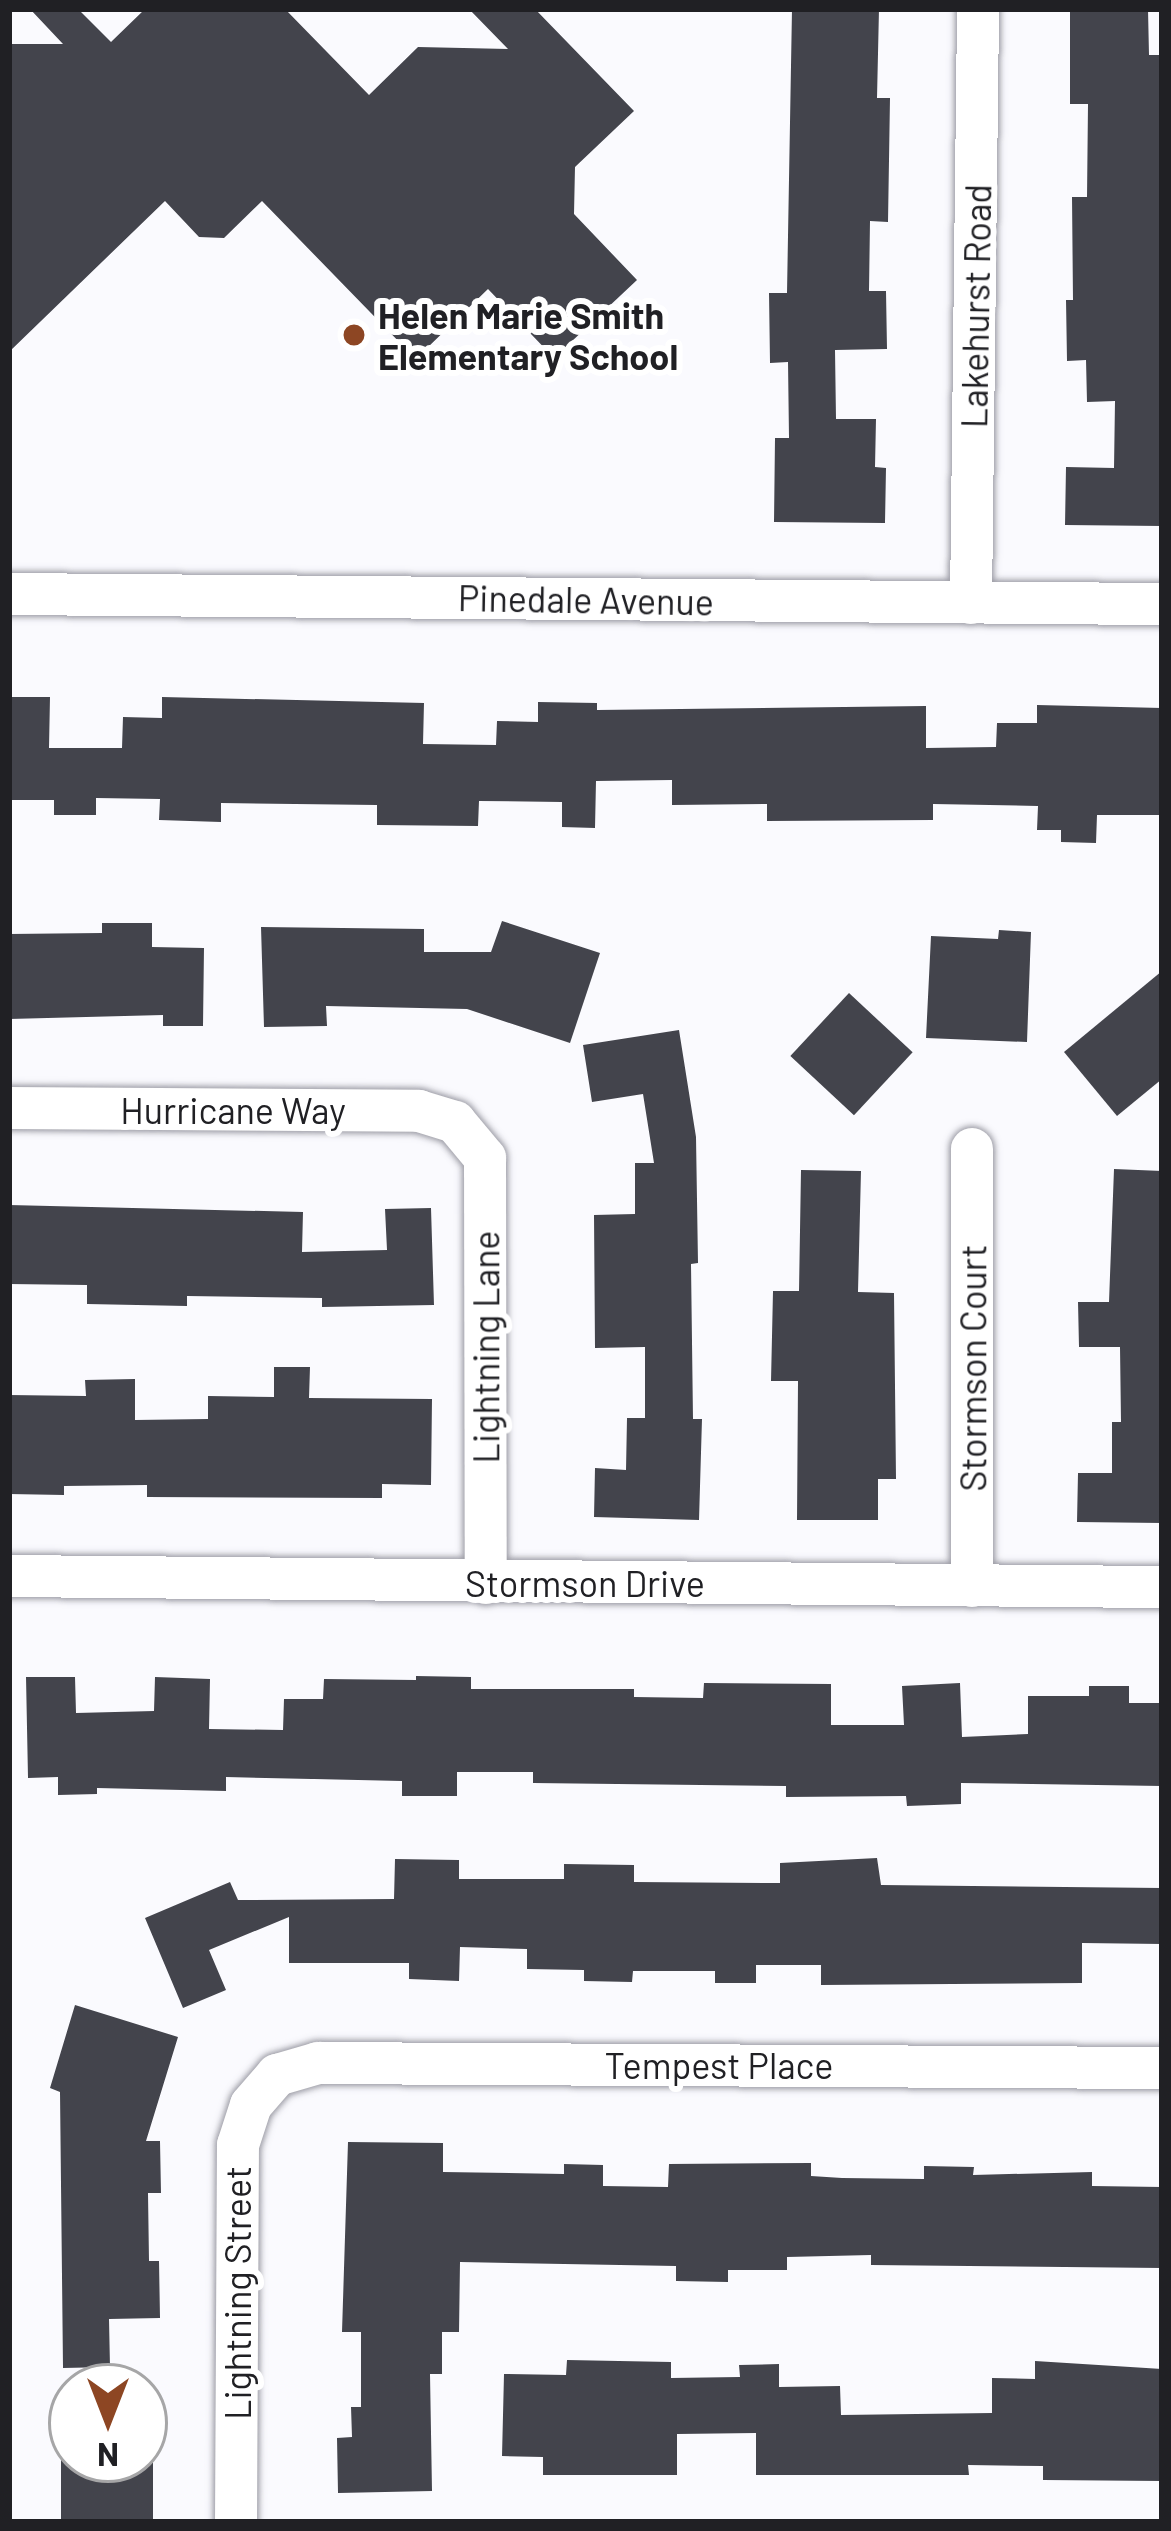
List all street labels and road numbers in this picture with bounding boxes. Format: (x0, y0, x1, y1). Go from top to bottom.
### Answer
street label: Lakehurst Road (951, 184, 999, 428)
street label: Pinedale Avenue (458, 575, 714, 623)
street label: Hurricane Way (120, 1088, 346, 1132)
street label: Lightning Lane (463, 1230, 507, 1464)
street label: Stormson Court (950, 1244, 994, 1492)
street label: Stormson Drive (465, 1561, 705, 1605)
street label: Tempest Place (605, 2043, 833, 2087)
street label: Lightning Street (215, 2166, 259, 2420)

